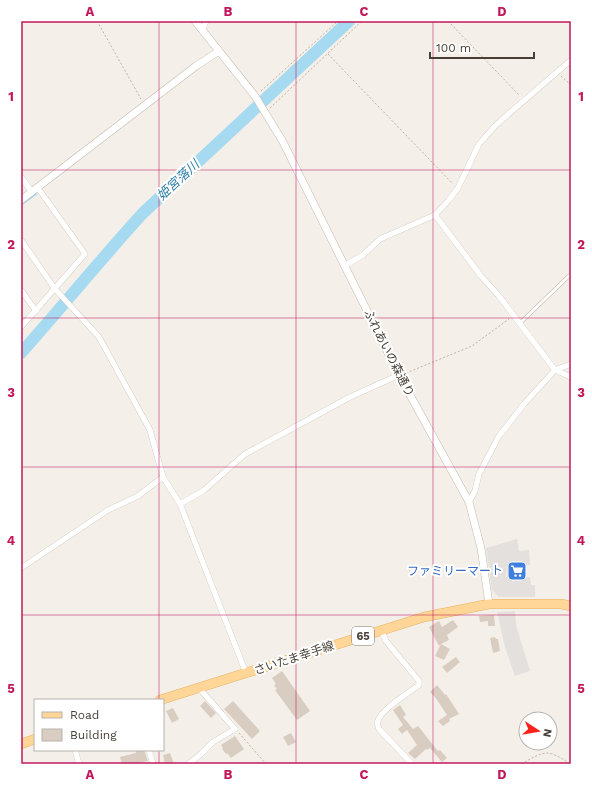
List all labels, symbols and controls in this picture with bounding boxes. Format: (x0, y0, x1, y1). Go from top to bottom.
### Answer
text: A (86, 4, 95, 19)
text: B (224, 4, 233, 19)
text: C (360, 4, 369, 19)
text: D (497, 4, 507, 19)
scale bar (430, 34, 534, 60)
text: 100 m (436, 41, 471, 55)
text: 1 (8, 89, 14, 104)
text: 1 (578, 89, 584, 104)
water label: 姫宮落川 (154, 155, 204, 203)
text: 2 (7, 237, 15, 252)
text: 2 (577, 237, 585, 252)
street label: ふれあいの森通り (361, 307, 417, 399)
text: 3 (7, 385, 15, 400)
text: 3 (577, 385, 585, 400)
text: 4 (7, 533, 16, 548)
text: 4 (577, 533, 586, 548)
supermarket icon: ファミリーマート (506, 560, 528, 582)
place label: ファミリーマート (407, 564, 503, 578)
road number: 65 (352, 627, 374, 645)
street label: さいたま幸手線 (252, 638, 336, 678)
text: 5 (7, 681, 15, 696)
text: 5 (577, 681, 585, 696)
legend (34, 699, 164, 751)
text: Road (70, 708, 99, 722)
north arrow (518, 711, 558, 751)
text: Building (70, 728, 117, 742)
text: N (540, 728, 554, 738)
text: A (86, 767, 95, 782)
text: B (224, 767, 233, 782)
text: C (360, 767, 369, 782)
text: D (497, 767, 507, 782)

